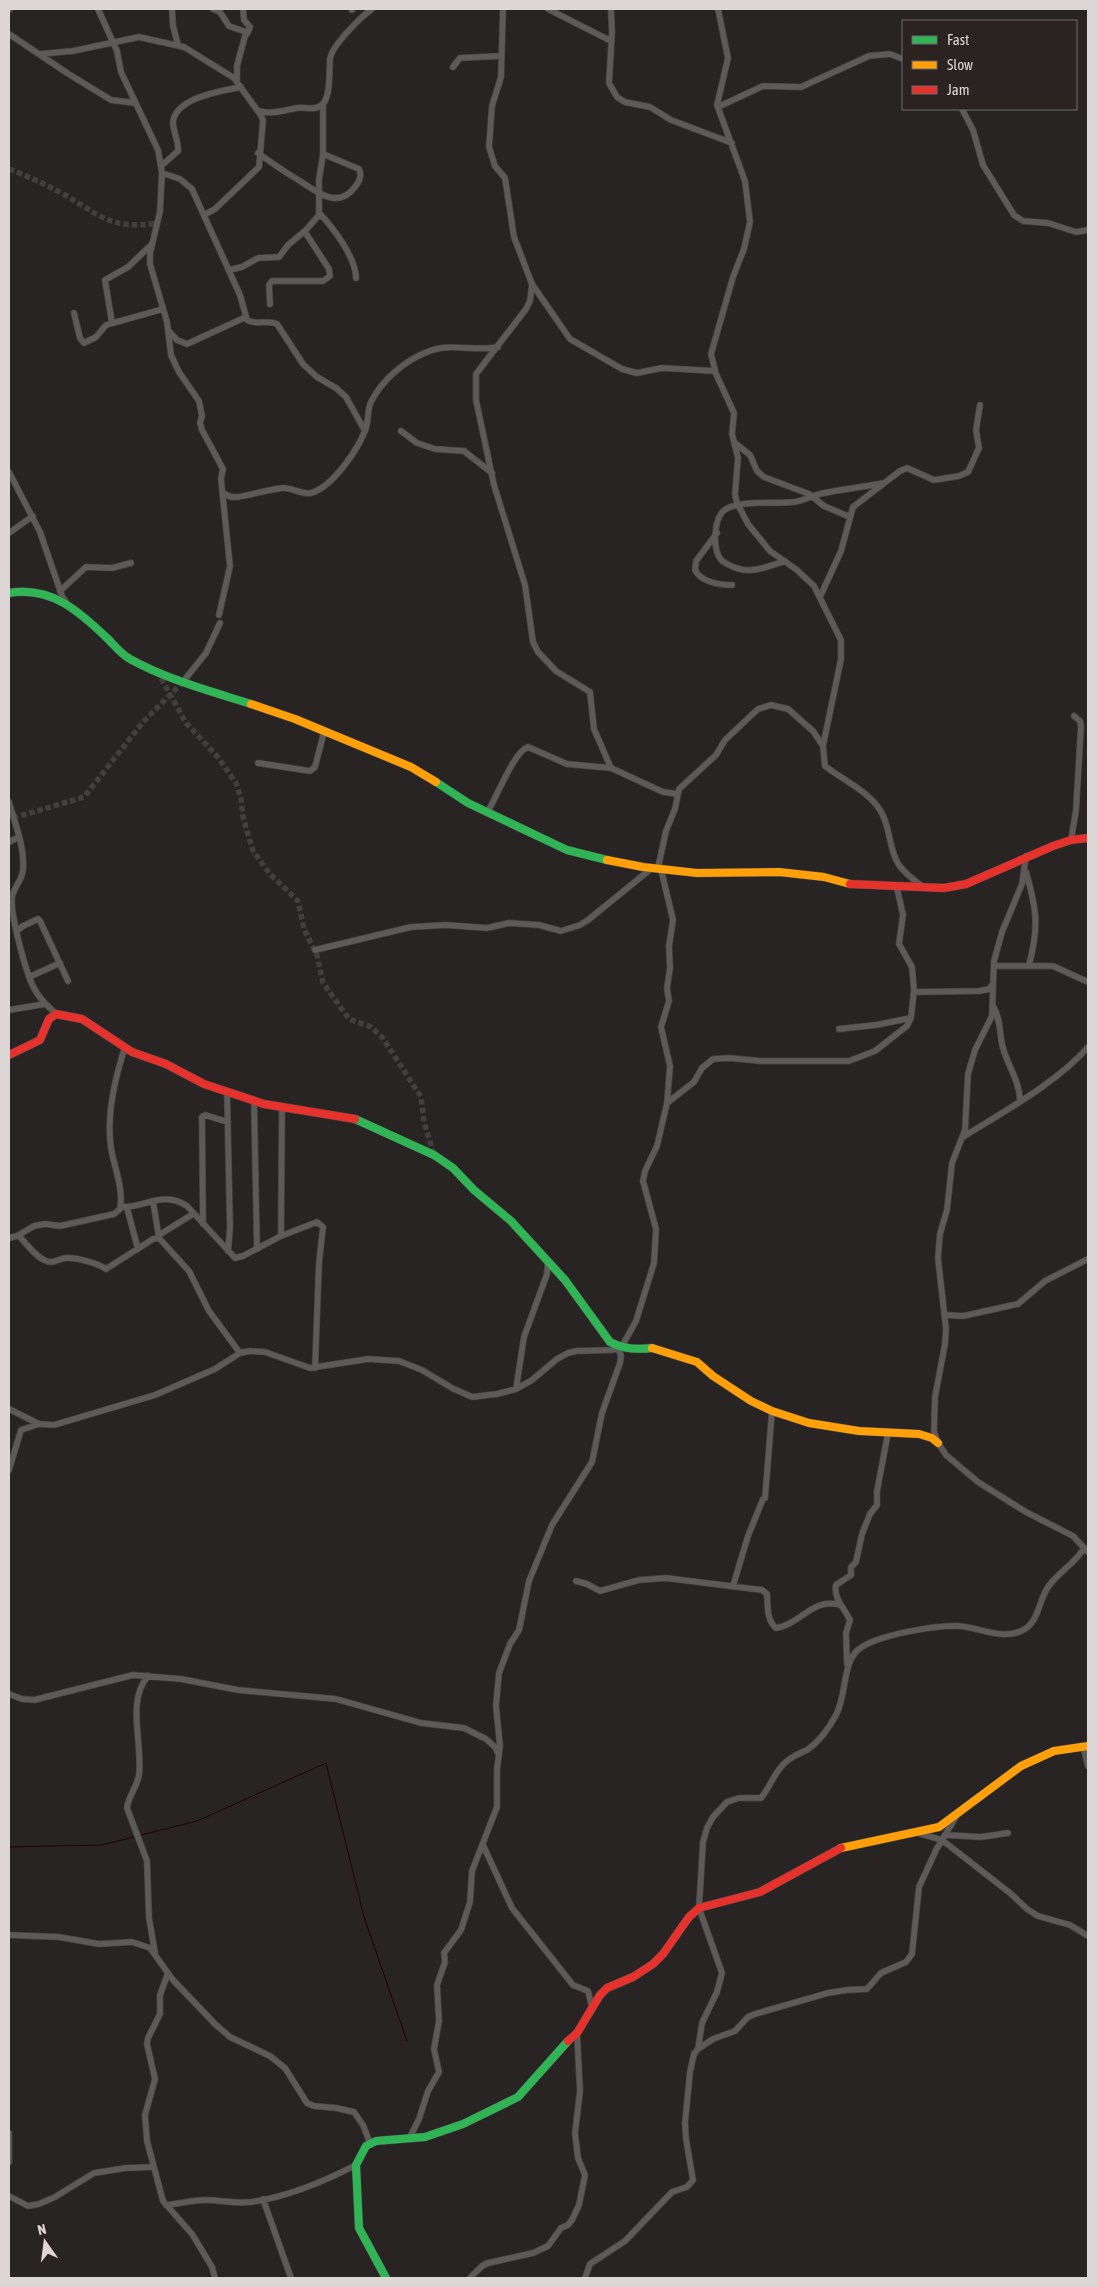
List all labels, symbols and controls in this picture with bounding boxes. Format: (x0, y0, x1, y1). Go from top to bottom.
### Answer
legend (902, 20, 1077, 110)
text: Fast (947, 31, 969, 48)
text: Slow (947, 56, 973, 73)
text: Jam (947, 81, 970, 98)
north arrow (20, 2217, 70, 2267)
text: N (36, 2221, 48, 2238)

